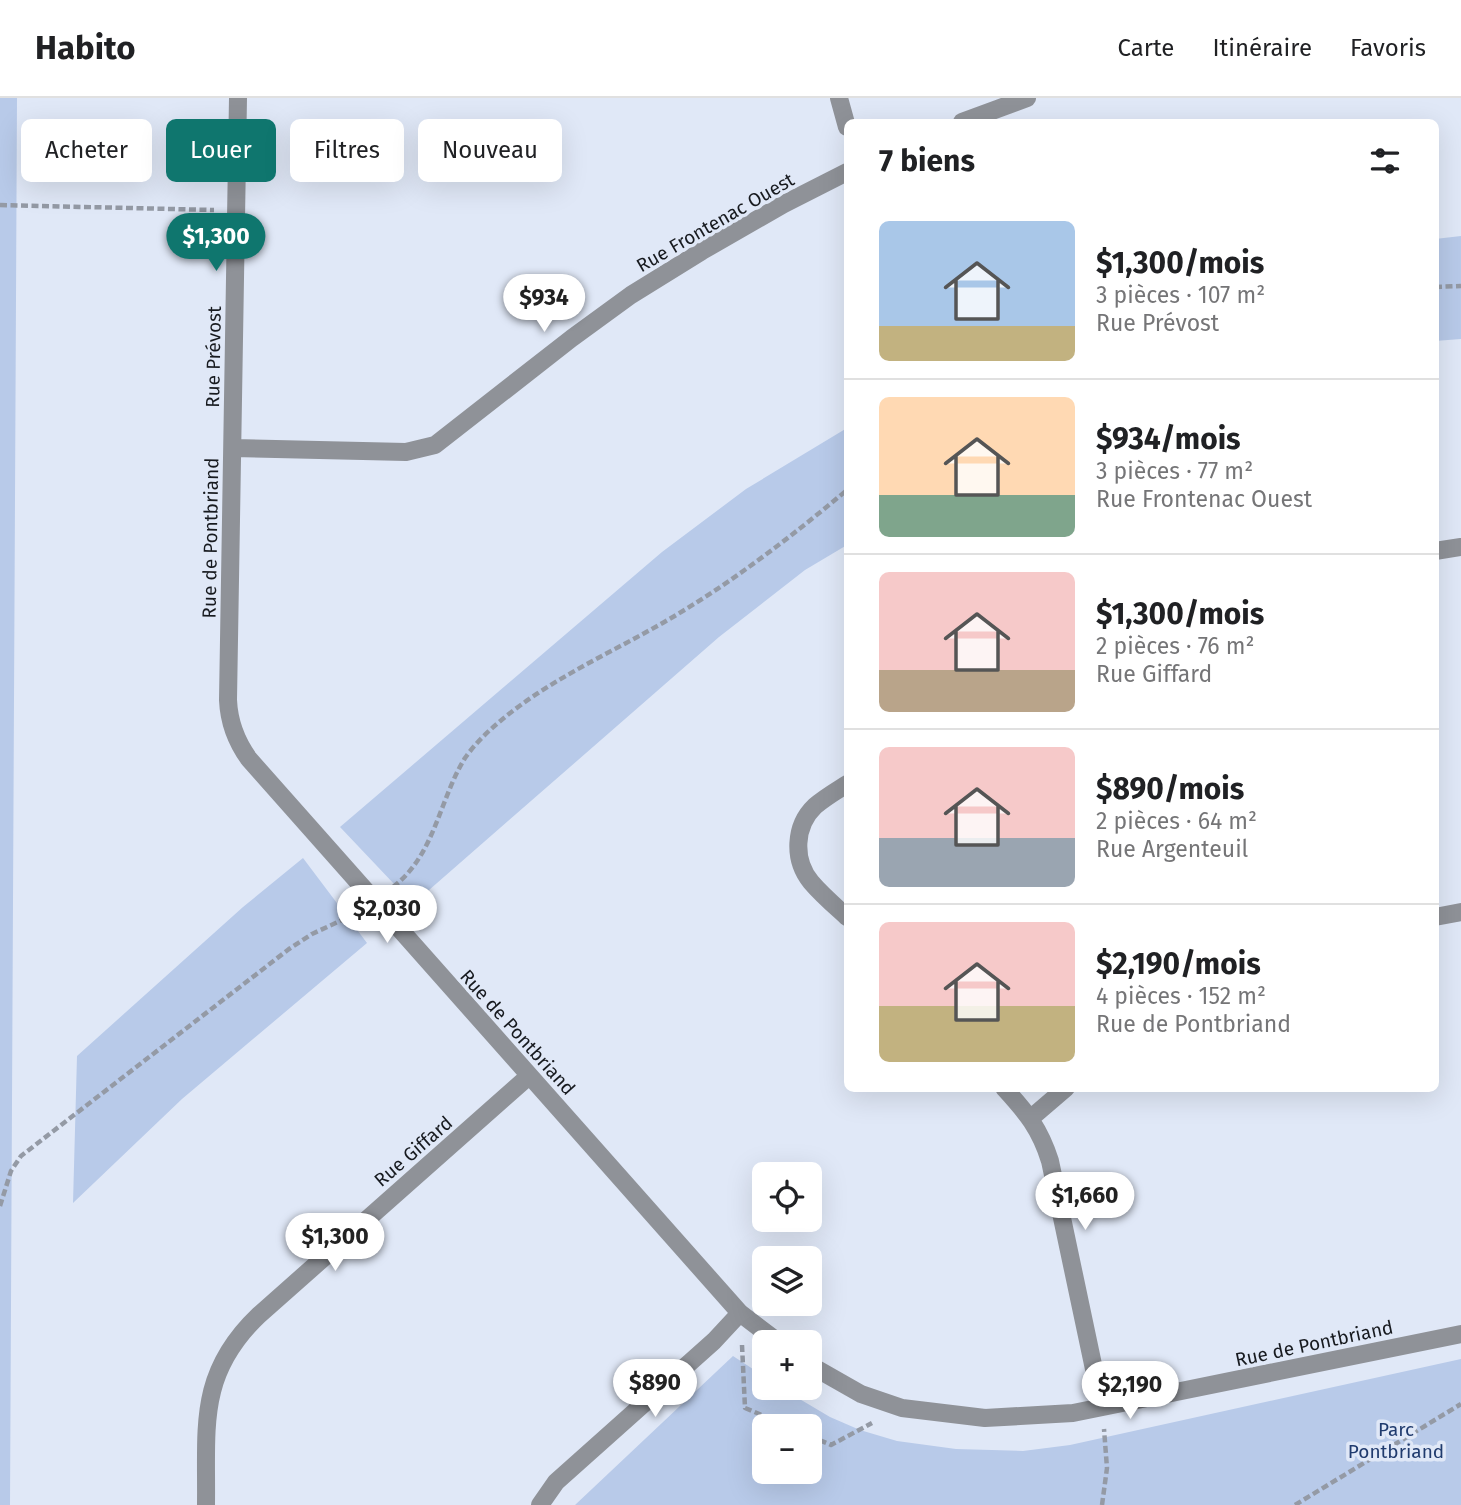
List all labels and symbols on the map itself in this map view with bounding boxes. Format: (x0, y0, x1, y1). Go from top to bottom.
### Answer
street label: Rue Frontenac Ouest (632, 168, 798, 277)
pin: $1,300 (159, 214, 273, 273)
pin: $934 (503, 274, 585, 334)
street label: Rue Prévost (201, 306, 226, 408)
street label: Rue de Pontbriand (198, 457, 223, 619)
pin: $2,030 (330, 886, 444, 945)
street label: Rue de Pontbriand (455, 965, 580, 1100)
street label: Rue Giffard (370, 1111, 457, 1192)
pin: $1,660 (1028, 1172, 1142, 1232)
pin: $1,300 (278, 1214, 392, 1273)
street label: Rue de Pontbriand (1233, 1315, 1395, 1371)
pin: $890 (614, 1360, 696, 1419)
pin: $2,190 (1073, 1362, 1187, 1421)
park label: Parc Pontbriand (1348, 1418, 1444, 1463)

